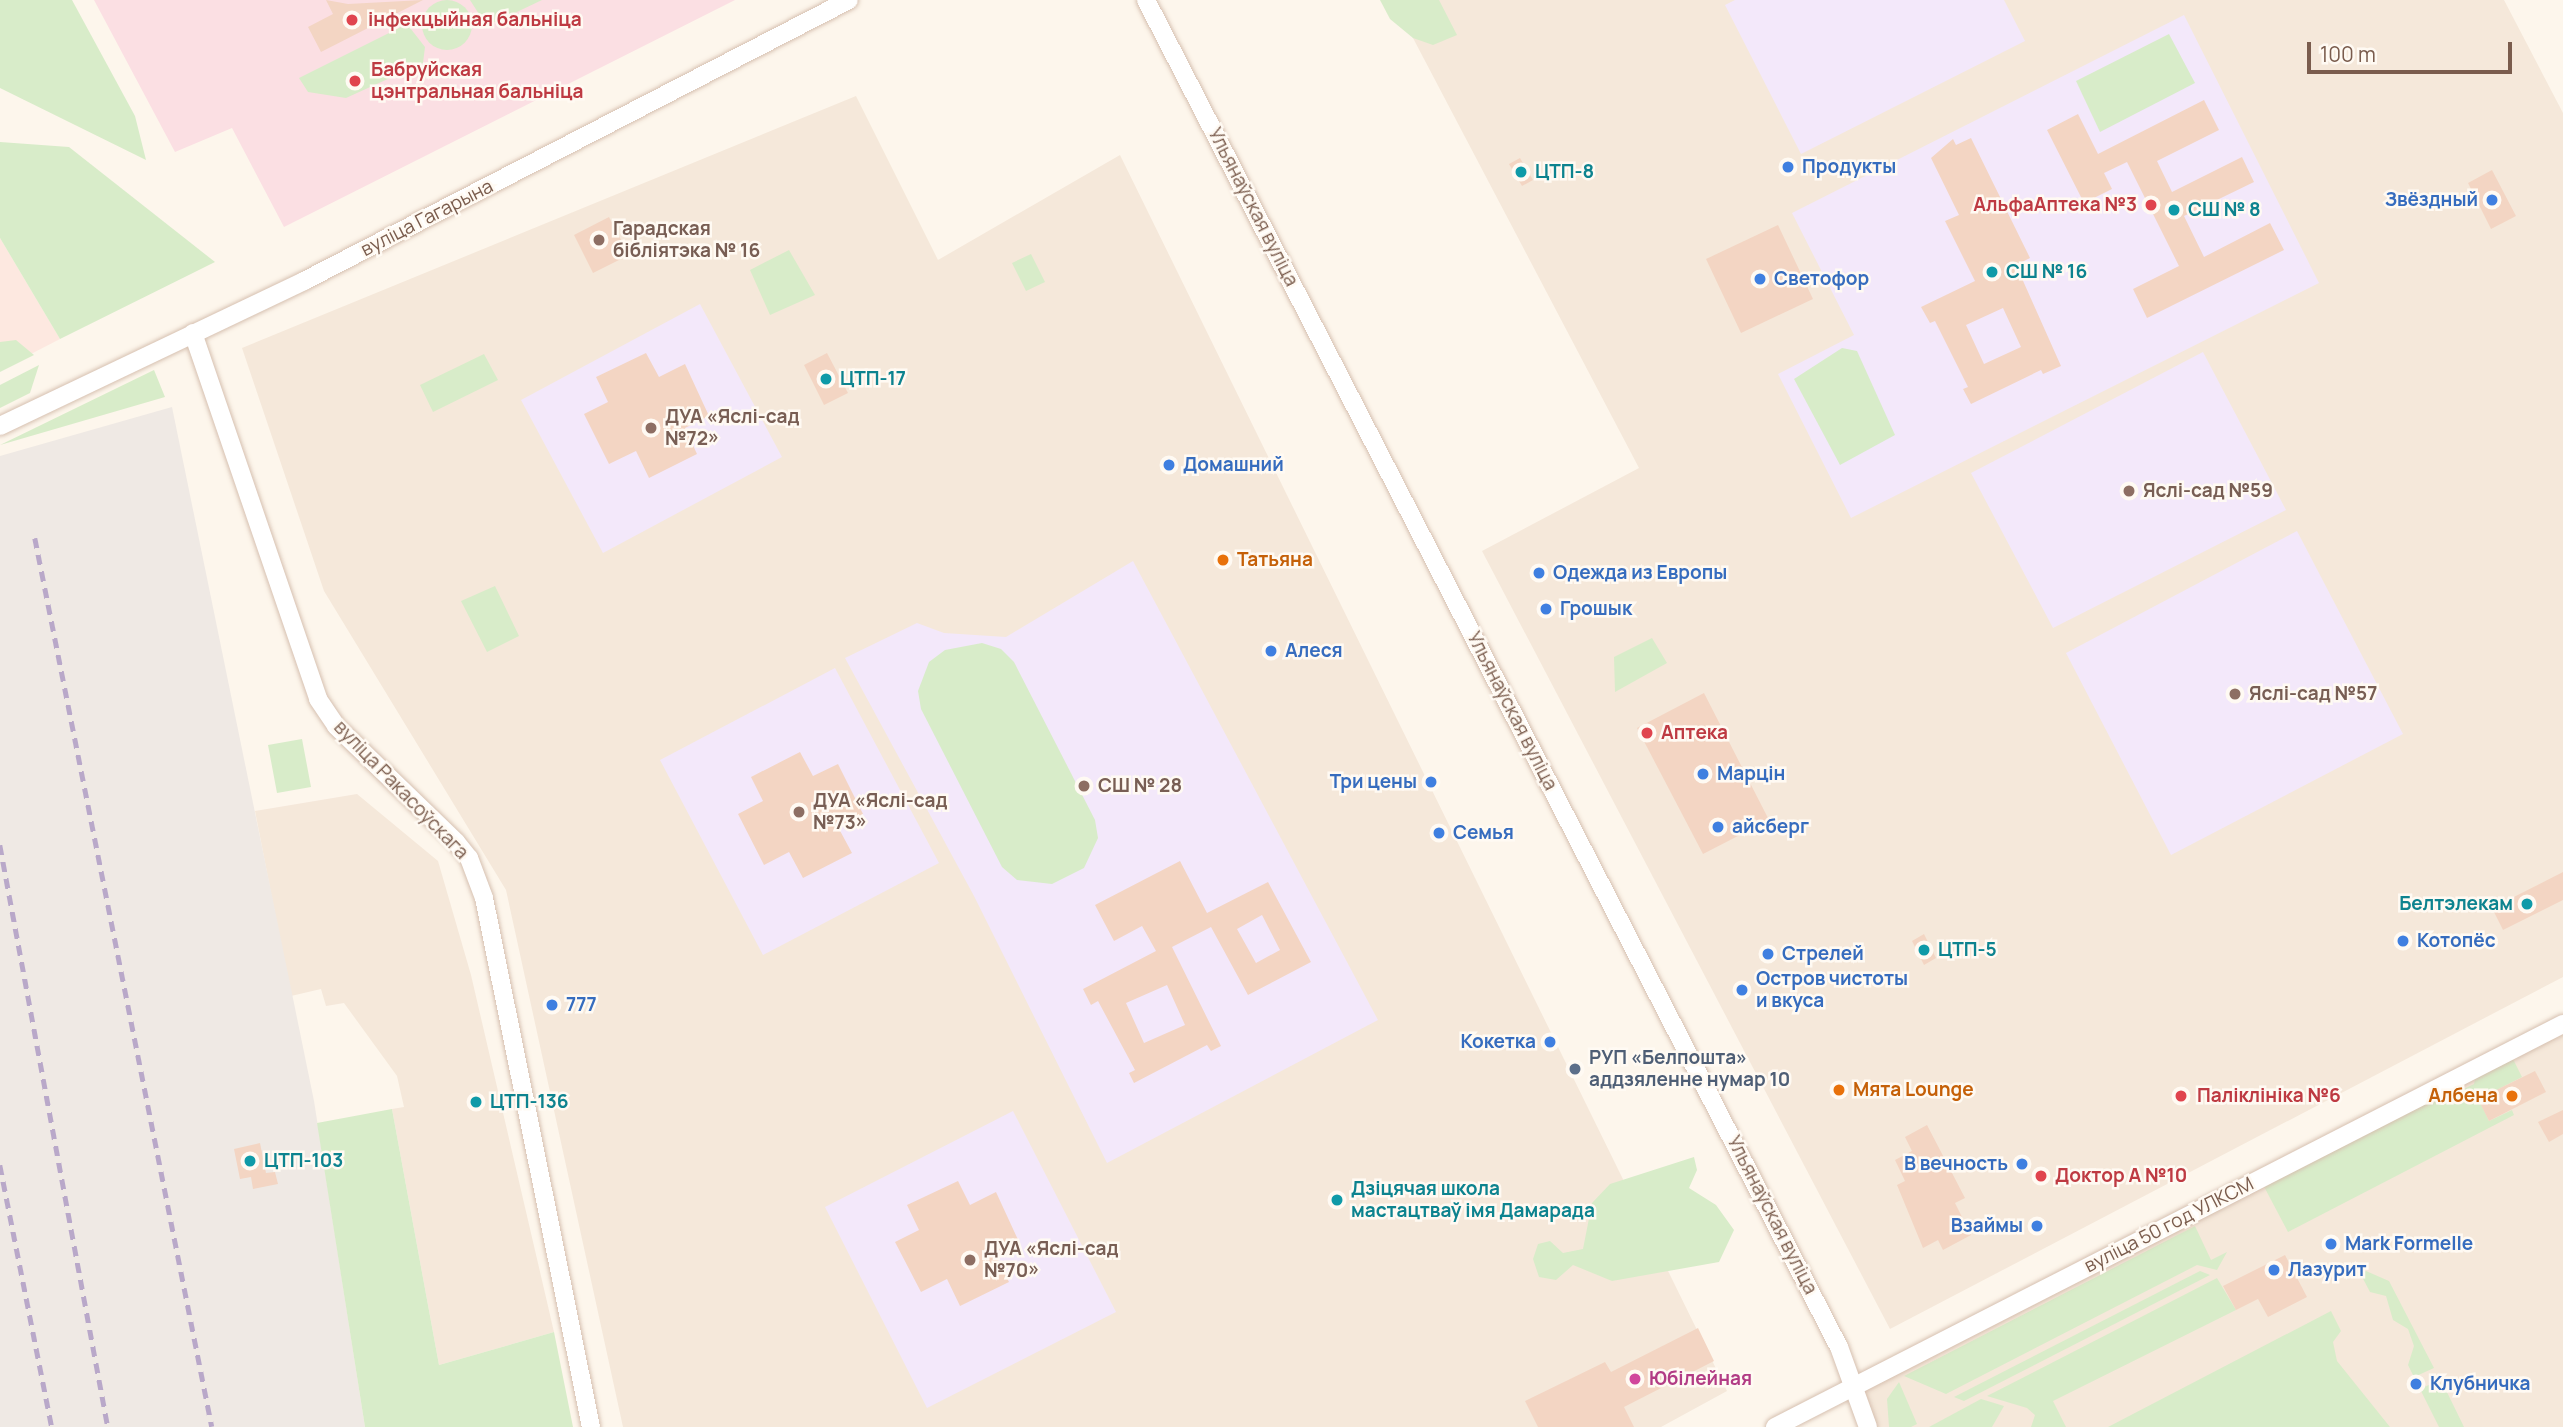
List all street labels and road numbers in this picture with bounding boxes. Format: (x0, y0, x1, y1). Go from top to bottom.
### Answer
street label: Ульянаўская вуліца (1203, 124, 1303, 290)
street label: вуліца Гагарына (357, 175, 497, 261)
street label: Ульянаўская вуліца (1462, 628, 1562, 794)
street label: вуліца Ракасоўскага (329, 716, 473, 864)
street label: Ульянаўская вуліца (1722, 1132, 1822, 1298)
street label: вуліца 50 год УЛКСМ (2081, 1172, 2257, 1278)

